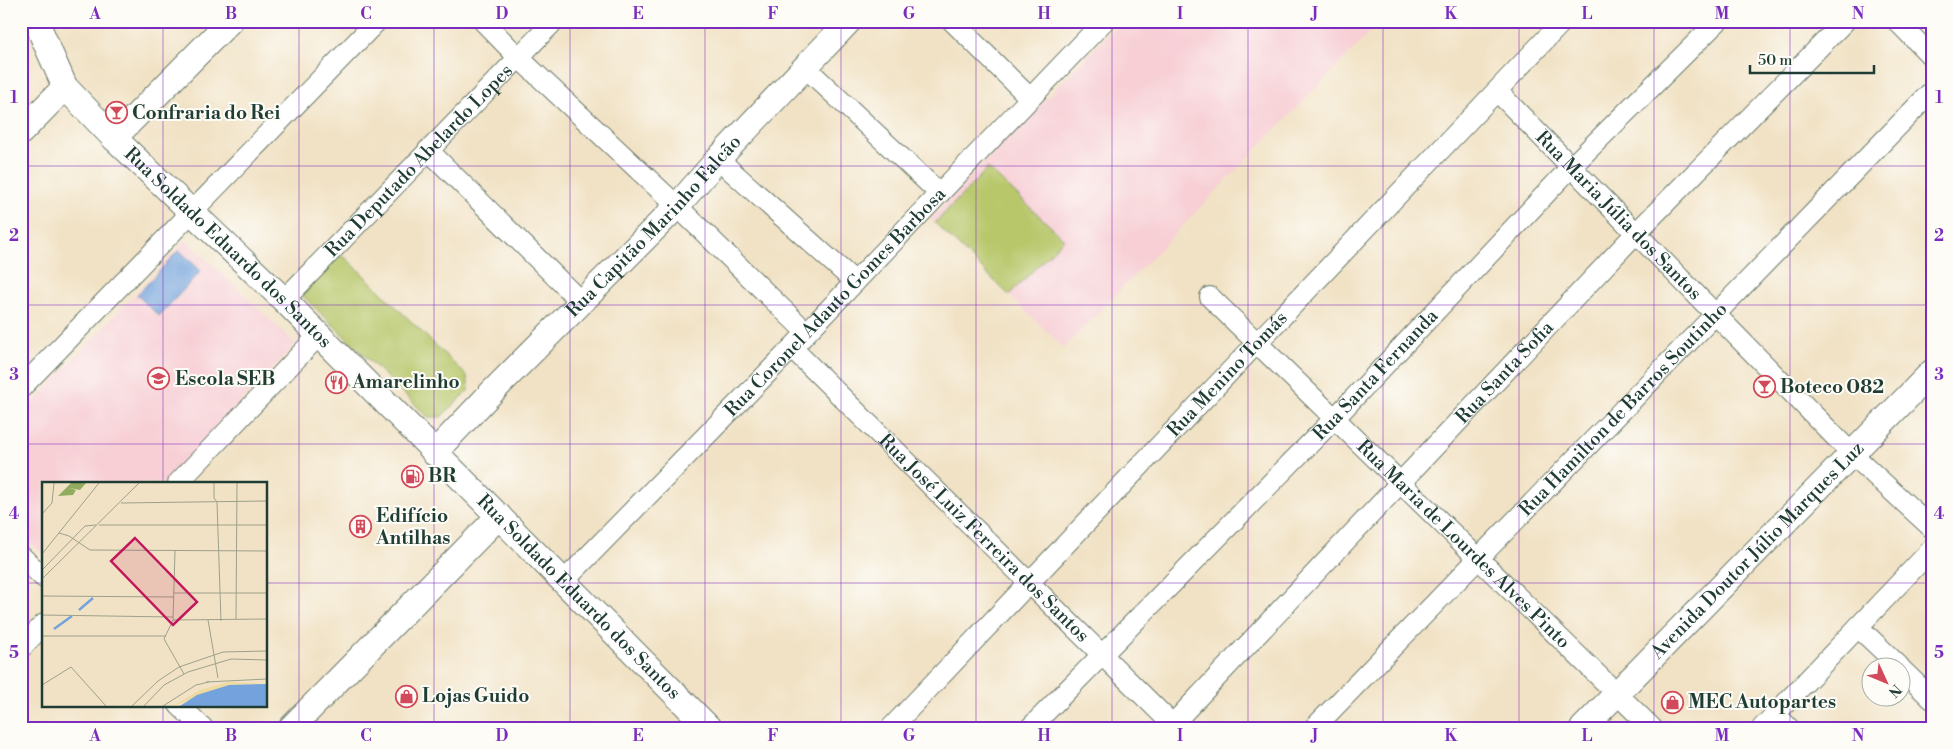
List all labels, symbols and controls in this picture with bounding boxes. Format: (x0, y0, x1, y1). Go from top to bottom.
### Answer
text: A (88, 4, 101, 24)
text: B (225, 4, 237, 24)
text: C (360, 4, 372, 24)
text: D (496, 4, 509, 24)
text: E (632, 4, 644, 24)
text: F (767, 4, 779, 24)
text: G (903, 4, 916, 24)
text: H (1037, 4, 1051, 24)
text: I (1177, 4, 1183, 24)
text: J (1310, 4, 1318, 24)
text: K (1445, 4, 1459, 24)
text: L (1582, 4, 1593, 24)
text: M (1715, 4, 1730, 24)
text: N (1852, 4, 1865, 24)
scale bar (1750, 42, 1874, 74)
text: 50 m (1758, 51, 1792, 70)
street label: Rua Deputado Abelardo Lopes (320, 59, 518, 262)
text: 1 (10, 88, 18, 108)
text: 1 (1935, 88, 1943, 108)
bar icon: Confraria do Rei (104, 101, 128, 125)
place label: Confraria do Rei (132, 101, 280, 125)
street label: Rua Maria Júlia dos Santos (1530, 126, 1707, 305)
street label: Rua Capitão Marinho Falcão (561, 130, 747, 322)
street label: Rua Soldado Eduardo dos Santos (119, 142, 337, 353)
street label: Rua Coronel Adauto Gomes Barbosa (719, 182, 951, 422)
text: 2 (9, 226, 19, 246)
text: 2 (1934, 226, 1944, 246)
street label: Rua Hamilton de Barros Soutinho (1514, 297, 1732, 521)
street label: Rua Santa Fernanda (1308, 304, 1443, 446)
street label: Rua Menino Tomás (1162, 306, 1293, 442)
street label: Rua Santa Sofia (1450, 316, 1559, 429)
text: 3 (9, 365, 19, 385)
text: 3 (1934, 365, 1944, 385)
school or university icon: Escola SEB (147, 367, 171, 391)
place label: Escola SEB (175, 367, 275, 391)
restaurant icon: Amarelinho (324, 370, 348, 394)
place label: Amarelinho (351, 370, 460, 394)
bar icon: Boteco 082 (1752, 375, 1776, 399)
place label: Boteco 082 (1780, 375, 1884, 399)
street label: Rua José Luiz Ferreira dos Santos (873, 428, 1094, 647)
street label: Rua Maria de Lourdes Alves Pinto (1352, 435, 1575, 654)
street label: Avenida Doutor Júlio Marques Luz (1645, 436, 1869, 665)
fuel station icon: BR (400, 464, 424, 488)
place label: BR (428, 464, 457, 488)
inset map (42, 482, 268, 706)
street label: Rua Soldado Eduardo dos Santos (472, 489, 686, 705)
text: 4 (9, 504, 20, 524)
place label: Edifício Antilhas (375, 504, 450, 550)
text: 4 (1934, 504, 1945, 524)
building icon: Edifício Antilhas (348, 515, 372, 539)
text: 5 (9, 643, 19, 663)
text: 5 (1934, 643, 1944, 663)
north arrow (1860, 656, 1910, 706)
text: N (1884, 680, 1905, 701)
shop icon: Lojas Guido (394, 684, 418, 708)
place label: Lojas Guido (422, 684, 530, 708)
shop icon: MEC Autopartes (1660, 690, 1684, 714)
place label: MEC Autopartes (1688, 690, 1836, 714)
text: A (88, 726, 101, 746)
text: B (225, 726, 237, 746)
text: C (360, 726, 372, 746)
text: D (496, 726, 509, 746)
text: E (632, 726, 644, 746)
text: F (767, 726, 779, 746)
text: G (903, 726, 916, 746)
text: H (1037, 726, 1051, 746)
text: I (1177, 726, 1183, 746)
text: J (1310, 726, 1318, 746)
text: K (1445, 726, 1459, 746)
text: L (1582, 726, 1593, 746)
text: M (1715, 726, 1730, 746)
text: N (1852, 726, 1865, 746)

